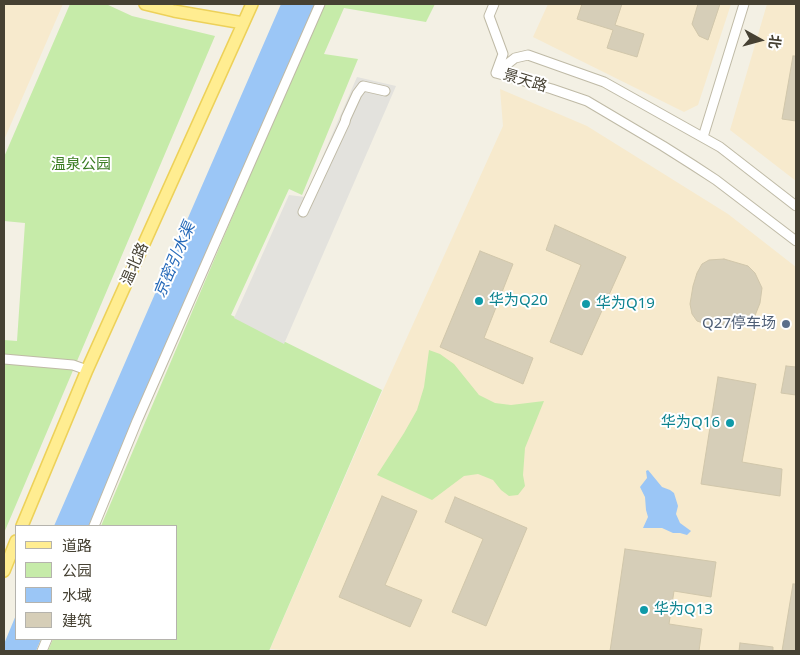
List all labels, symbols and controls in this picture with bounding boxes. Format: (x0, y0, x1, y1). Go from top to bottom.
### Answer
north arrow (735, 15, 785, 65)
text: 北 (765, 34, 786, 50)
street label: 景天路 (501, 66, 549, 96)
park label: 温泉公园 (51, 156, 111, 174)
water label: 京密引水渠 (151, 219, 199, 301)
street label: 温北路 (118, 240, 152, 288)
place label: 华为Q20 (489, 292, 548, 310)
marker: 华为Q20 (473, 295, 485, 307)
place label: 华为Q19 (596, 295, 655, 313)
marker: 华为Q19 (580, 298, 592, 310)
place label: Q27停车场 (702, 315, 776, 333)
marker: Q27停车场 (780, 318, 792, 330)
place label: 华为Q16 (661, 414, 720, 432)
marker: 华为Q16 (724, 417, 736, 429)
legend (15, 525, 178, 640)
text: 道路 (62, 535, 92, 555)
text: 公园 (62, 560, 92, 580)
text: 水域 (62, 585, 92, 605)
place label: 华为Q13 (654, 601, 713, 619)
marker: 华为Q13 (638, 604, 650, 616)
text: 建筑 (62, 610, 92, 630)

